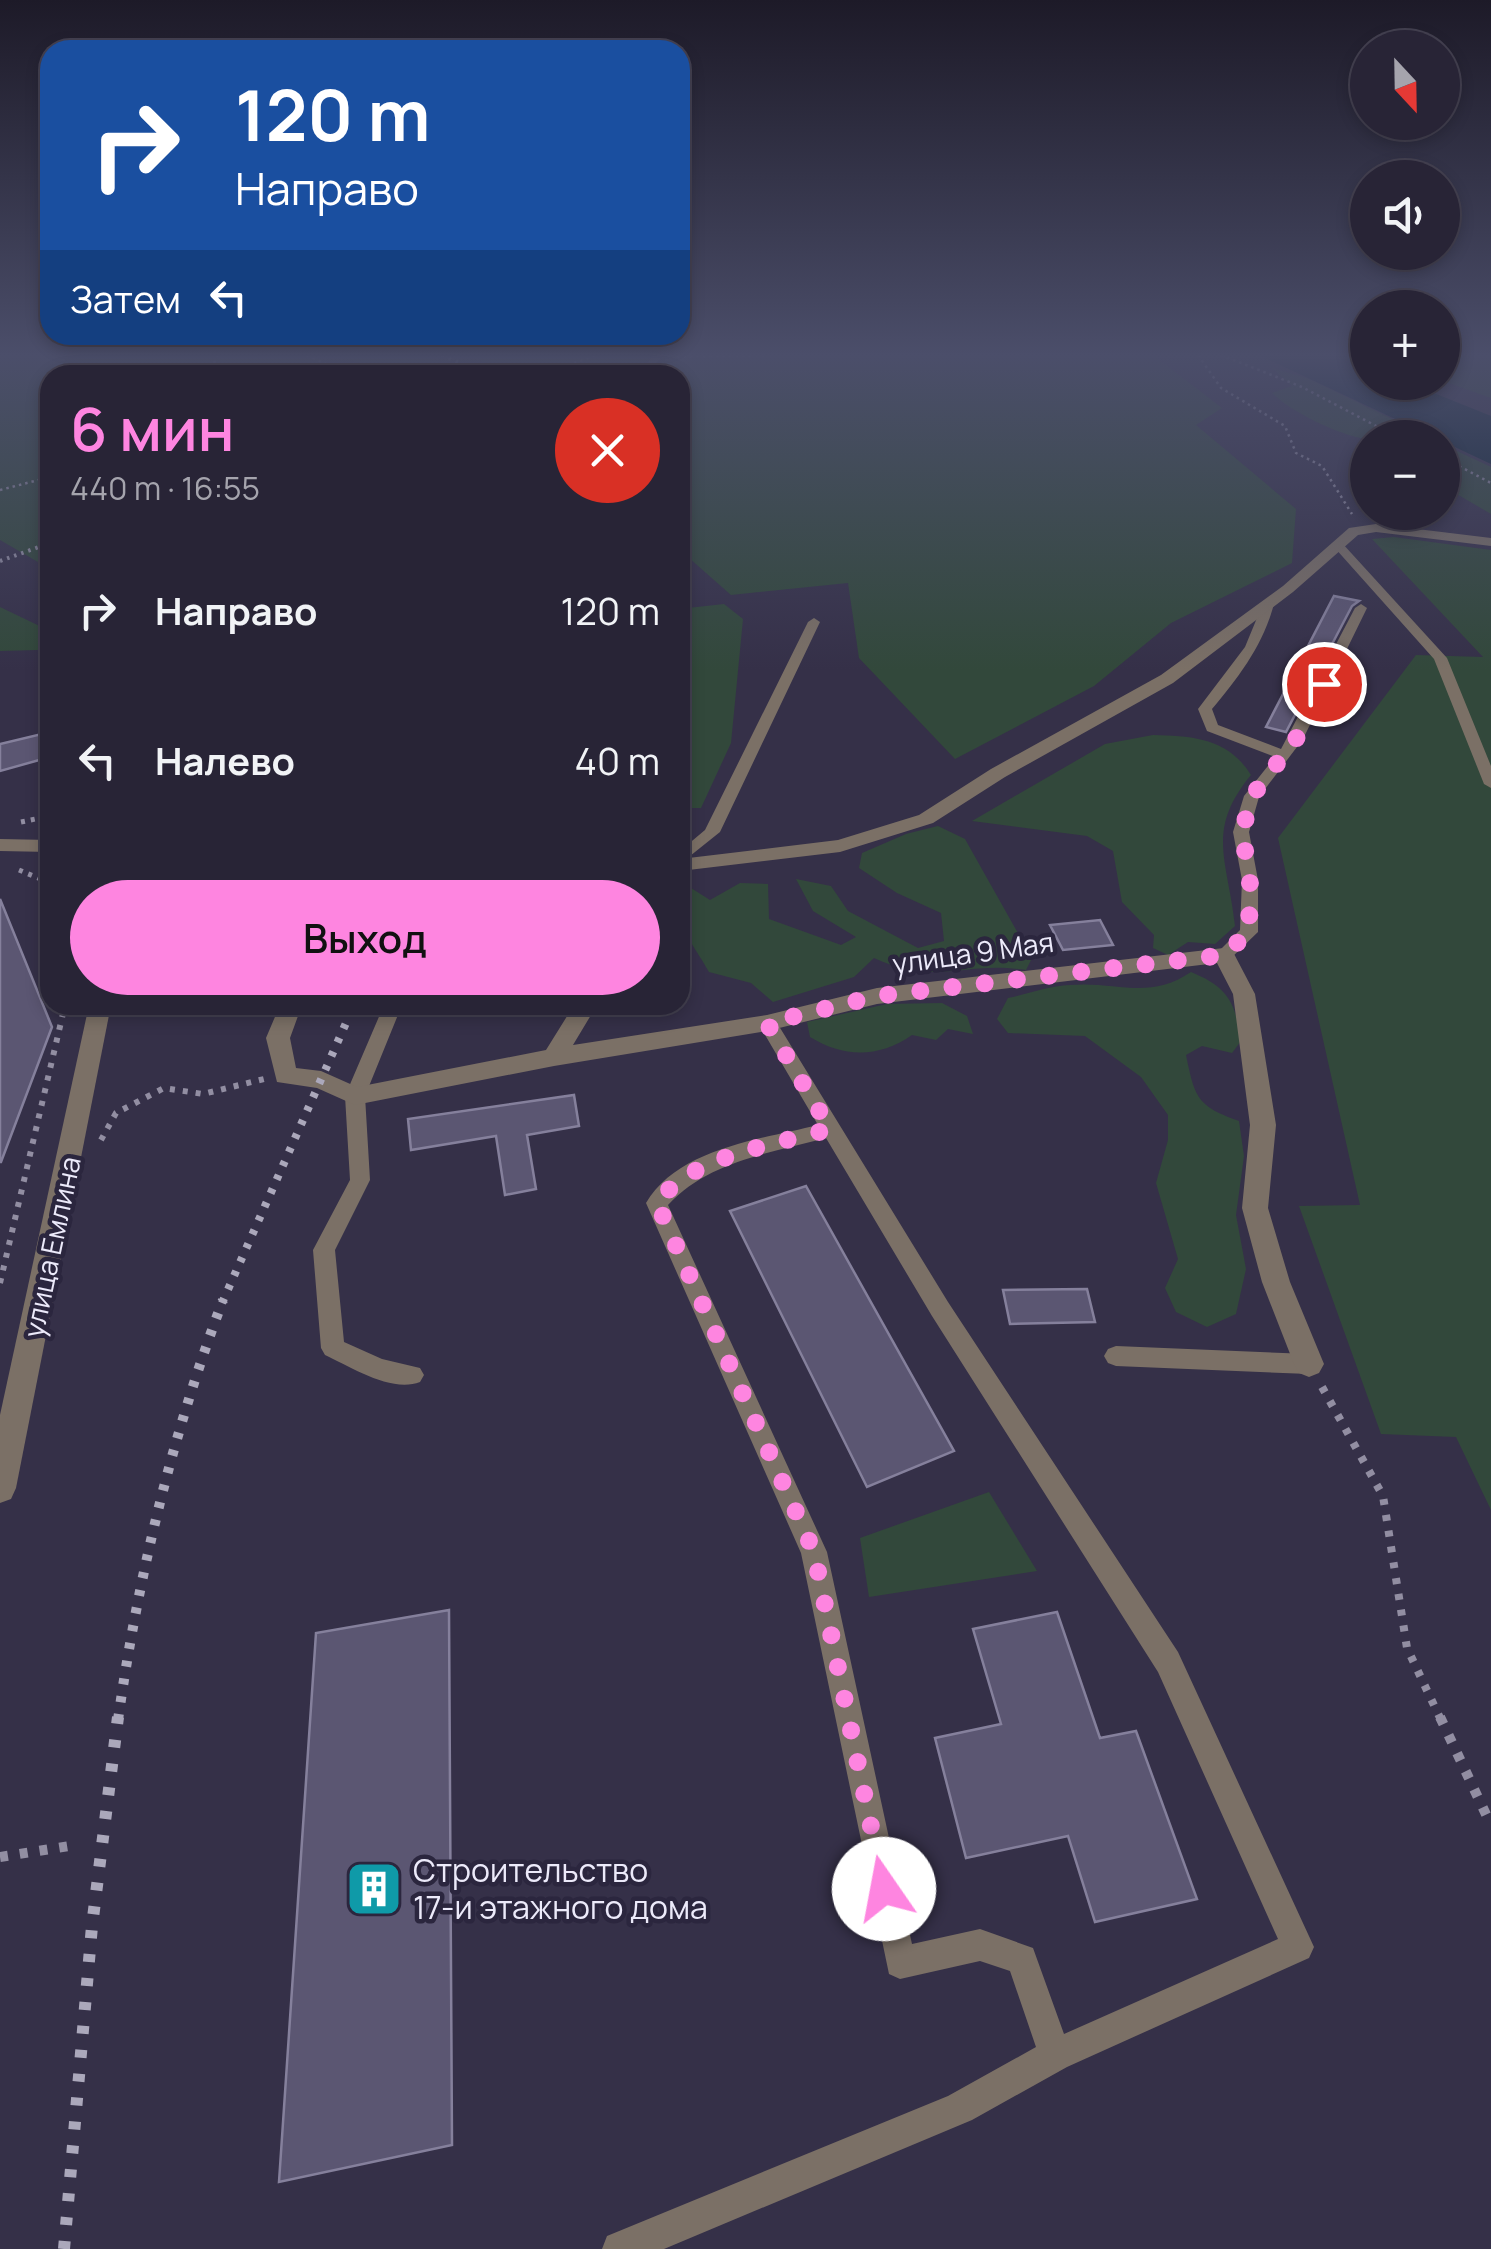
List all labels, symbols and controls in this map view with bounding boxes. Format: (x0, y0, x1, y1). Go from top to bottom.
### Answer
north arrow (1350, 30, 1460, 140)
map controls (1350, 30, 1460, 530)
text: 120 m (235, 66, 430, 162)
icon: right (70, 80, 200, 210)
text: Направо (235, 157, 419, 219)
button: sound (1350, 160, 1460, 270)
icon: left (201, 270, 256, 325)
text: Затем (70, 272, 181, 324)
button: + (1350, 290, 1460, 400)
text: 6 мин (70, 387, 235, 469)
button: close (555, 398, 660, 503)
button: − (1350, 420, 1460, 530)
text: 440 m · 16:55 (70, 466, 260, 510)
icon: right (70, 583, 125, 638)
text: Направо (155, 584, 317, 636)
text: 120 m (561, 584, 660, 636)
pin (1282, 642, 1367, 727)
icon: arrive (1297, 657, 1352, 712)
icon: left (70, 733, 125, 788)
text: Налево (155, 734, 295, 786)
text: 40 m (575, 734, 660, 786)
button: Выход (70, 880, 660, 995)
street label: улица 9 Мая (890, 922, 1056, 982)
street label: улица Емлина (13, 1153, 89, 1341)
position arrow (832, 1837, 936, 1941)
place label: Строительство 17-и этажного дома (413, 1848, 708, 1929)
building icon: Строительство 17-и этажного дома (344, 1859, 404, 1919)

